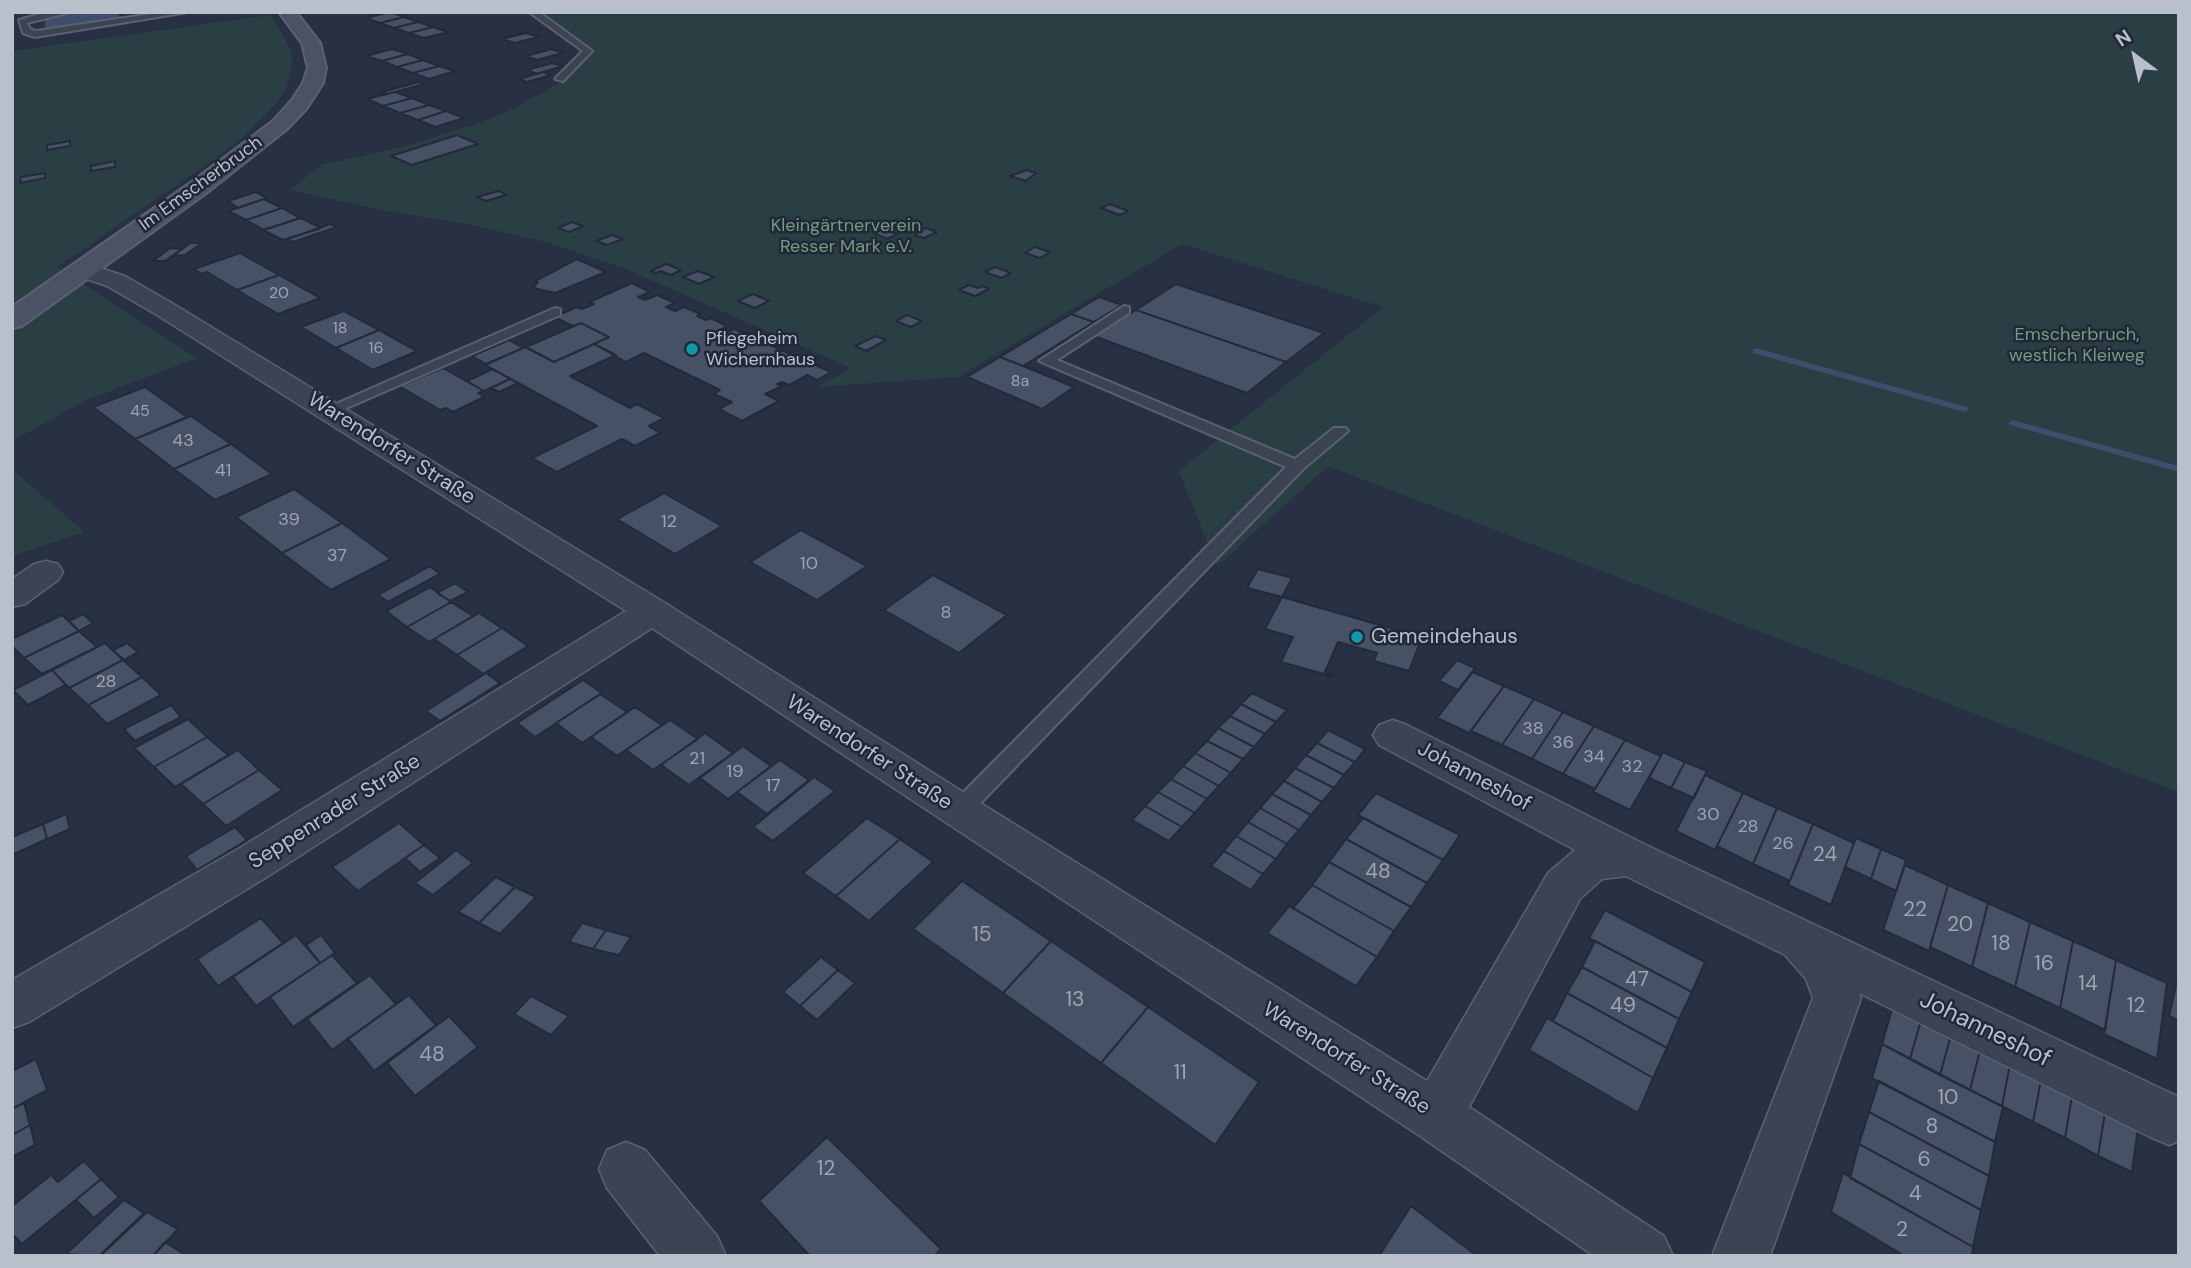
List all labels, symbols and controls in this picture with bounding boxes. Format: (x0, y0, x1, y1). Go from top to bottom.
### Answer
north arrow (2100, 21, 2170, 91)
text: N (2111, 24, 2136, 52)
street label: Im Emscherbruch (135, 132, 267, 236)
park label: Kleingärtnerverein Resser Mark e.V. (771, 215, 921, 258)
house number: 20 (269, 284, 289, 304)
house number: 18 (333, 319, 347, 339)
park label: Emscherbruch, westlich Kleiweg (2009, 324, 2145, 366)
place label: Pflegeheim Wichernhaus (706, 328, 815, 370)
house number: 16 (368, 339, 384, 359)
marker: Pflegeheim Wichernhaus (684, 341, 700, 357)
house number: 8a (1011, 372, 1029, 392)
street label: Warendorfer Straße (303, 387, 479, 511)
house number: 45 (130, 402, 150, 422)
house number: 43 (172, 430, 194, 452)
house number: 41 (215, 460, 231, 482)
house number: 39 (278, 509, 300, 531)
house number: 12 (661, 511, 677, 533)
house number: 37 (327, 545, 347, 567)
house number: 10 (800, 553, 818, 575)
house number: 8 (941, 602, 951, 624)
place label: Gemeindehaus (1371, 624, 1518, 650)
marker: Gemeindehaus (1349, 629, 1365, 645)
house number: 28 (95, 671, 117, 693)
street label: Warendorfer Straße (781, 690, 957, 816)
house number: 38 (1522, 718, 1544, 740)
house number: 36 (1552, 732, 1574, 754)
street label: Johanneshof (1413, 737, 1535, 817)
house number: 34 (1583, 746, 1605, 768)
house number: 21 (689, 748, 705, 770)
street label: Seppenrader Straße (245, 749, 425, 875)
house number: 32 (1621, 756, 1643, 778)
house number: 19 (727, 761, 743, 783)
house number: 17 (765, 775, 781, 797)
house number: 30 (1697, 804, 1719, 826)
house number: 28 (1737, 816, 1759, 838)
house number: 26 (1772, 833, 1794, 855)
house number: 24 (1813, 842, 1837, 868)
house number: 48 (1365, 859, 1391, 885)
house number: 22 (1903, 897, 1927, 923)
house number: 20 (1947, 912, 1973, 938)
house number: 15 (972, 922, 992, 948)
house number: 18 (1991, 931, 2011, 957)
house number: 16 (2034, 951, 2054, 977)
house number: 47 (1625, 967, 1649, 993)
house number: 14 (2078, 971, 2098, 997)
street label: Johanneshof (1915, 986, 2055, 1074)
house number: 13 (1066, 987, 1084, 1013)
house number: 49 (1610, 993, 1636, 1019)
house number: 12 (2127, 993, 2145, 1019)
street label: Warendorfer Straße (1258, 997, 1434, 1121)
house number: 48 (419, 1042, 445, 1068)
house number: 11 (1173, 1060, 1187, 1086)
house number: 10 (1938, 1085, 1958, 1111)
house number: 8 (1926, 1114, 1938, 1140)
house number: 6 (1917, 1147, 1931, 1173)
house number: 12 (817, 1156, 835, 1182)
house number: 4 (1909, 1181, 1921, 1207)
house number: 2 (1896, 1217, 1908, 1243)

